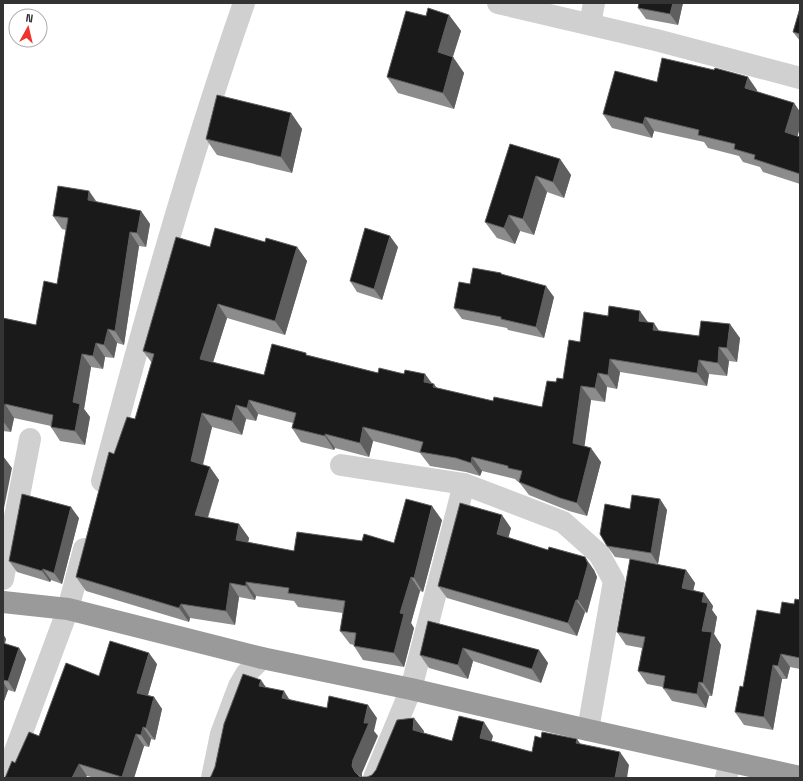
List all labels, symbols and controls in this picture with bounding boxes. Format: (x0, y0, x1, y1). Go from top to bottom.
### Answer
north arrow (8, 8, 48, 48)
text: N (25, 11, 34, 26)

